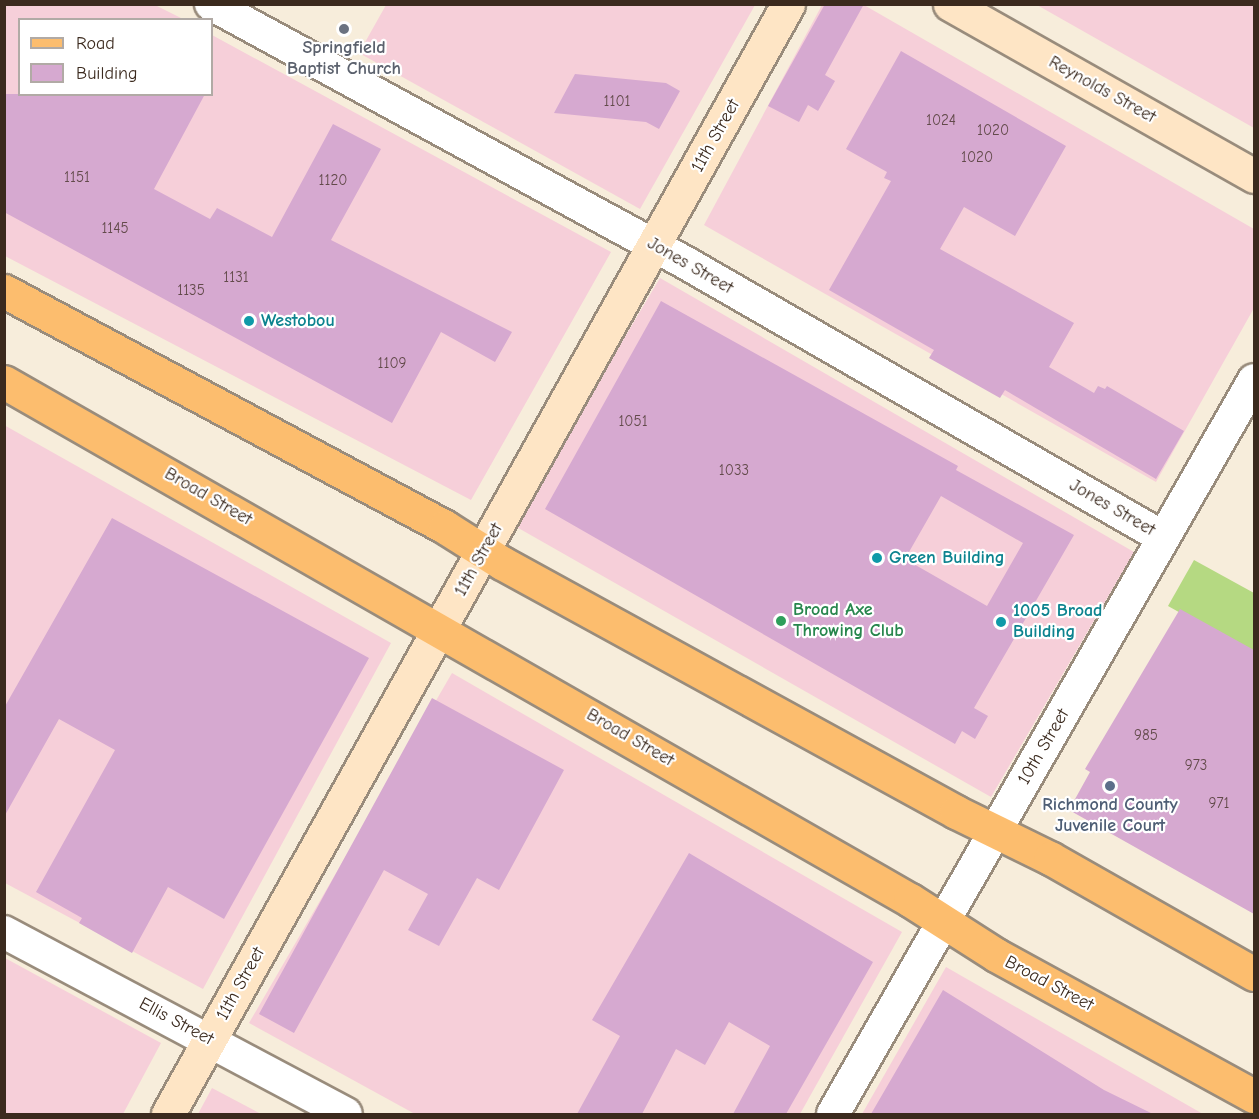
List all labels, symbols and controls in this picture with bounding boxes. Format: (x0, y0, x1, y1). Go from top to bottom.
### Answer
legend (18, 18, 213, 96)
marker: Springfield Baptist Church (337, 22, 351, 36)
text: Road (76, 33, 115, 54)
place label: Springfield Baptist Church (287, 38, 401, 80)
street label: Reynolds Street (1045, 52, 1159, 128)
text: Building (76, 63, 138, 84)
house number: 1101 (604, 93, 630, 111)
street label: 11th Street (687, 96, 745, 176)
house number: 1024 (926, 112, 956, 130)
house number: 1020 (977, 122, 1009, 140)
house number: 1020 (961, 149, 993, 167)
house number: 1151 (64, 169, 90, 187)
house number: 1120 (319, 172, 347, 190)
house number: 1145 (101, 220, 129, 238)
street label: Jones Street (643, 233, 737, 299)
house number: 1131 (223, 269, 249, 287)
house number: 1135 (177, 282, 205, 300)
place label: Westobou (261, 310, 335, 332)
marker: Westobou (242, 314, 256, 328)
house number: 1109 (378, 355, 406, 373)
house number: 1051 (618, 413, 648, 431)
house number: 1033 (719, 462, 749, 480)
street label: Broad Street (160, 463, 256, 531)
street label: Jones Street (1065, 475, 1159, 541)
street label: 11th Street (450, 520, 508, 600)
place label: Green Building (889, 547, 1005, 569)
marker: Green Building (870, 551, 884, 565)
place label: Broad Axe Throwing Club (793, 600, 904, 642)
place label: 1005 Broad Building (1013, 601, 1102, 644)
marker: Broad Axe Throwing Club (774, 614, 788, 628)
marker: 1005 Broad Building (994, 615, 1008, 629)
street label: Broad Street (582, 704, 678, 772)
street label: 10th Street (1014, 705, 1074, 789)
house number: 985 (1134, 727, 1158, 745)
house number: 973 (1185, 757, 1207, 775)
marker: Richmond County Juvenile Court (1103, 779, 1117, 793)
place label: Richmond County Juvenile Court (1042, 795, 1178, 838)
house number: 971 (1209, 795, 1229, 813)
street label: 11th Street (212, 944, 270, 1024)
street label: Broad Street (1001, 952, 1097, 1016)
street label: Ellis Street (135, 993, 217, 1051)

